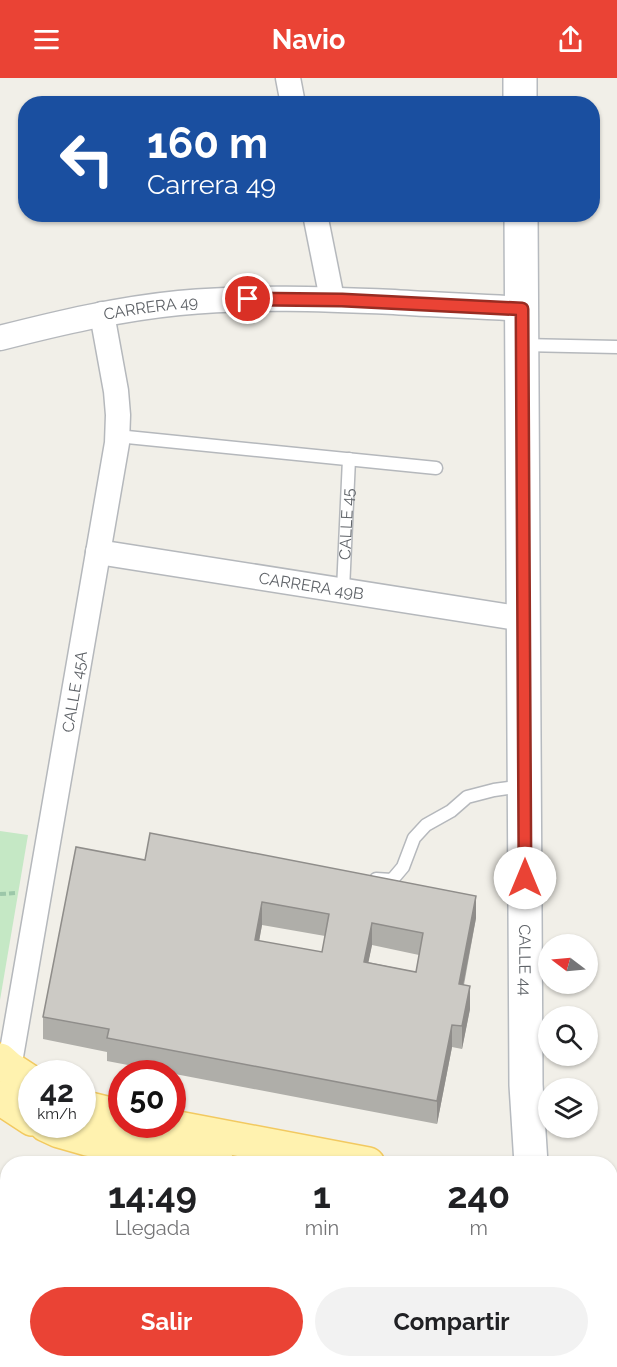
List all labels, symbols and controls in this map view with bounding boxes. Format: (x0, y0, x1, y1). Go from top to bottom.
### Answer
icon: menu (30, 23, 63, 56)
icon: share (554, 23, 587, 56)
text: Navio (272, 24, 345, 55)
text: 160 m (147, 119, 268, 168)
icon: left (48, 120, 126, 198)
text: Carrera 49 (147, 169, 276, 200)
pin (222, 273, 273, 324)
icon: arrive (231, 282, 264, 315)
street label: CARRERA 49 (102, 292, 199, 323)
street label: CALLE 45 (335, 488, 357, 560)
street label: CARRERA 49B (258, 568, 365, 603)
street label: CALLE 45A (58, 649, 90, 734)
position arrow (493, 846, 557, 910)
street label: CALLE 44 (516, 924, 535, 996)
north arrow (538, 934, 598, 994)
map controls (538, 934, 598, 1138)
button: search (538, 1006, 598, 1066)
speed limit sign: 50 (108, 1060, 186, 1138)
text: 42 (40, 1074, 74, 1109)
button: layers (538, 1078, 598, 1138)
text: km/h (37, 1105, 77, 1123)
text: 14:49 (108, 1174, 197, 1216)
text: 1 (313, 1174, 331, 1216)
text: 240 (447, 1174, 510, 1216)
text: Llegada (115, 1216, 190, 1240)
text: min (305, 1216, 339, 1240)
text: m (469, 1216, 488, 1240)
button: Salir (30, 1287, 303, 1356)
button: Compartir (315, 1287, 588, 1356)

